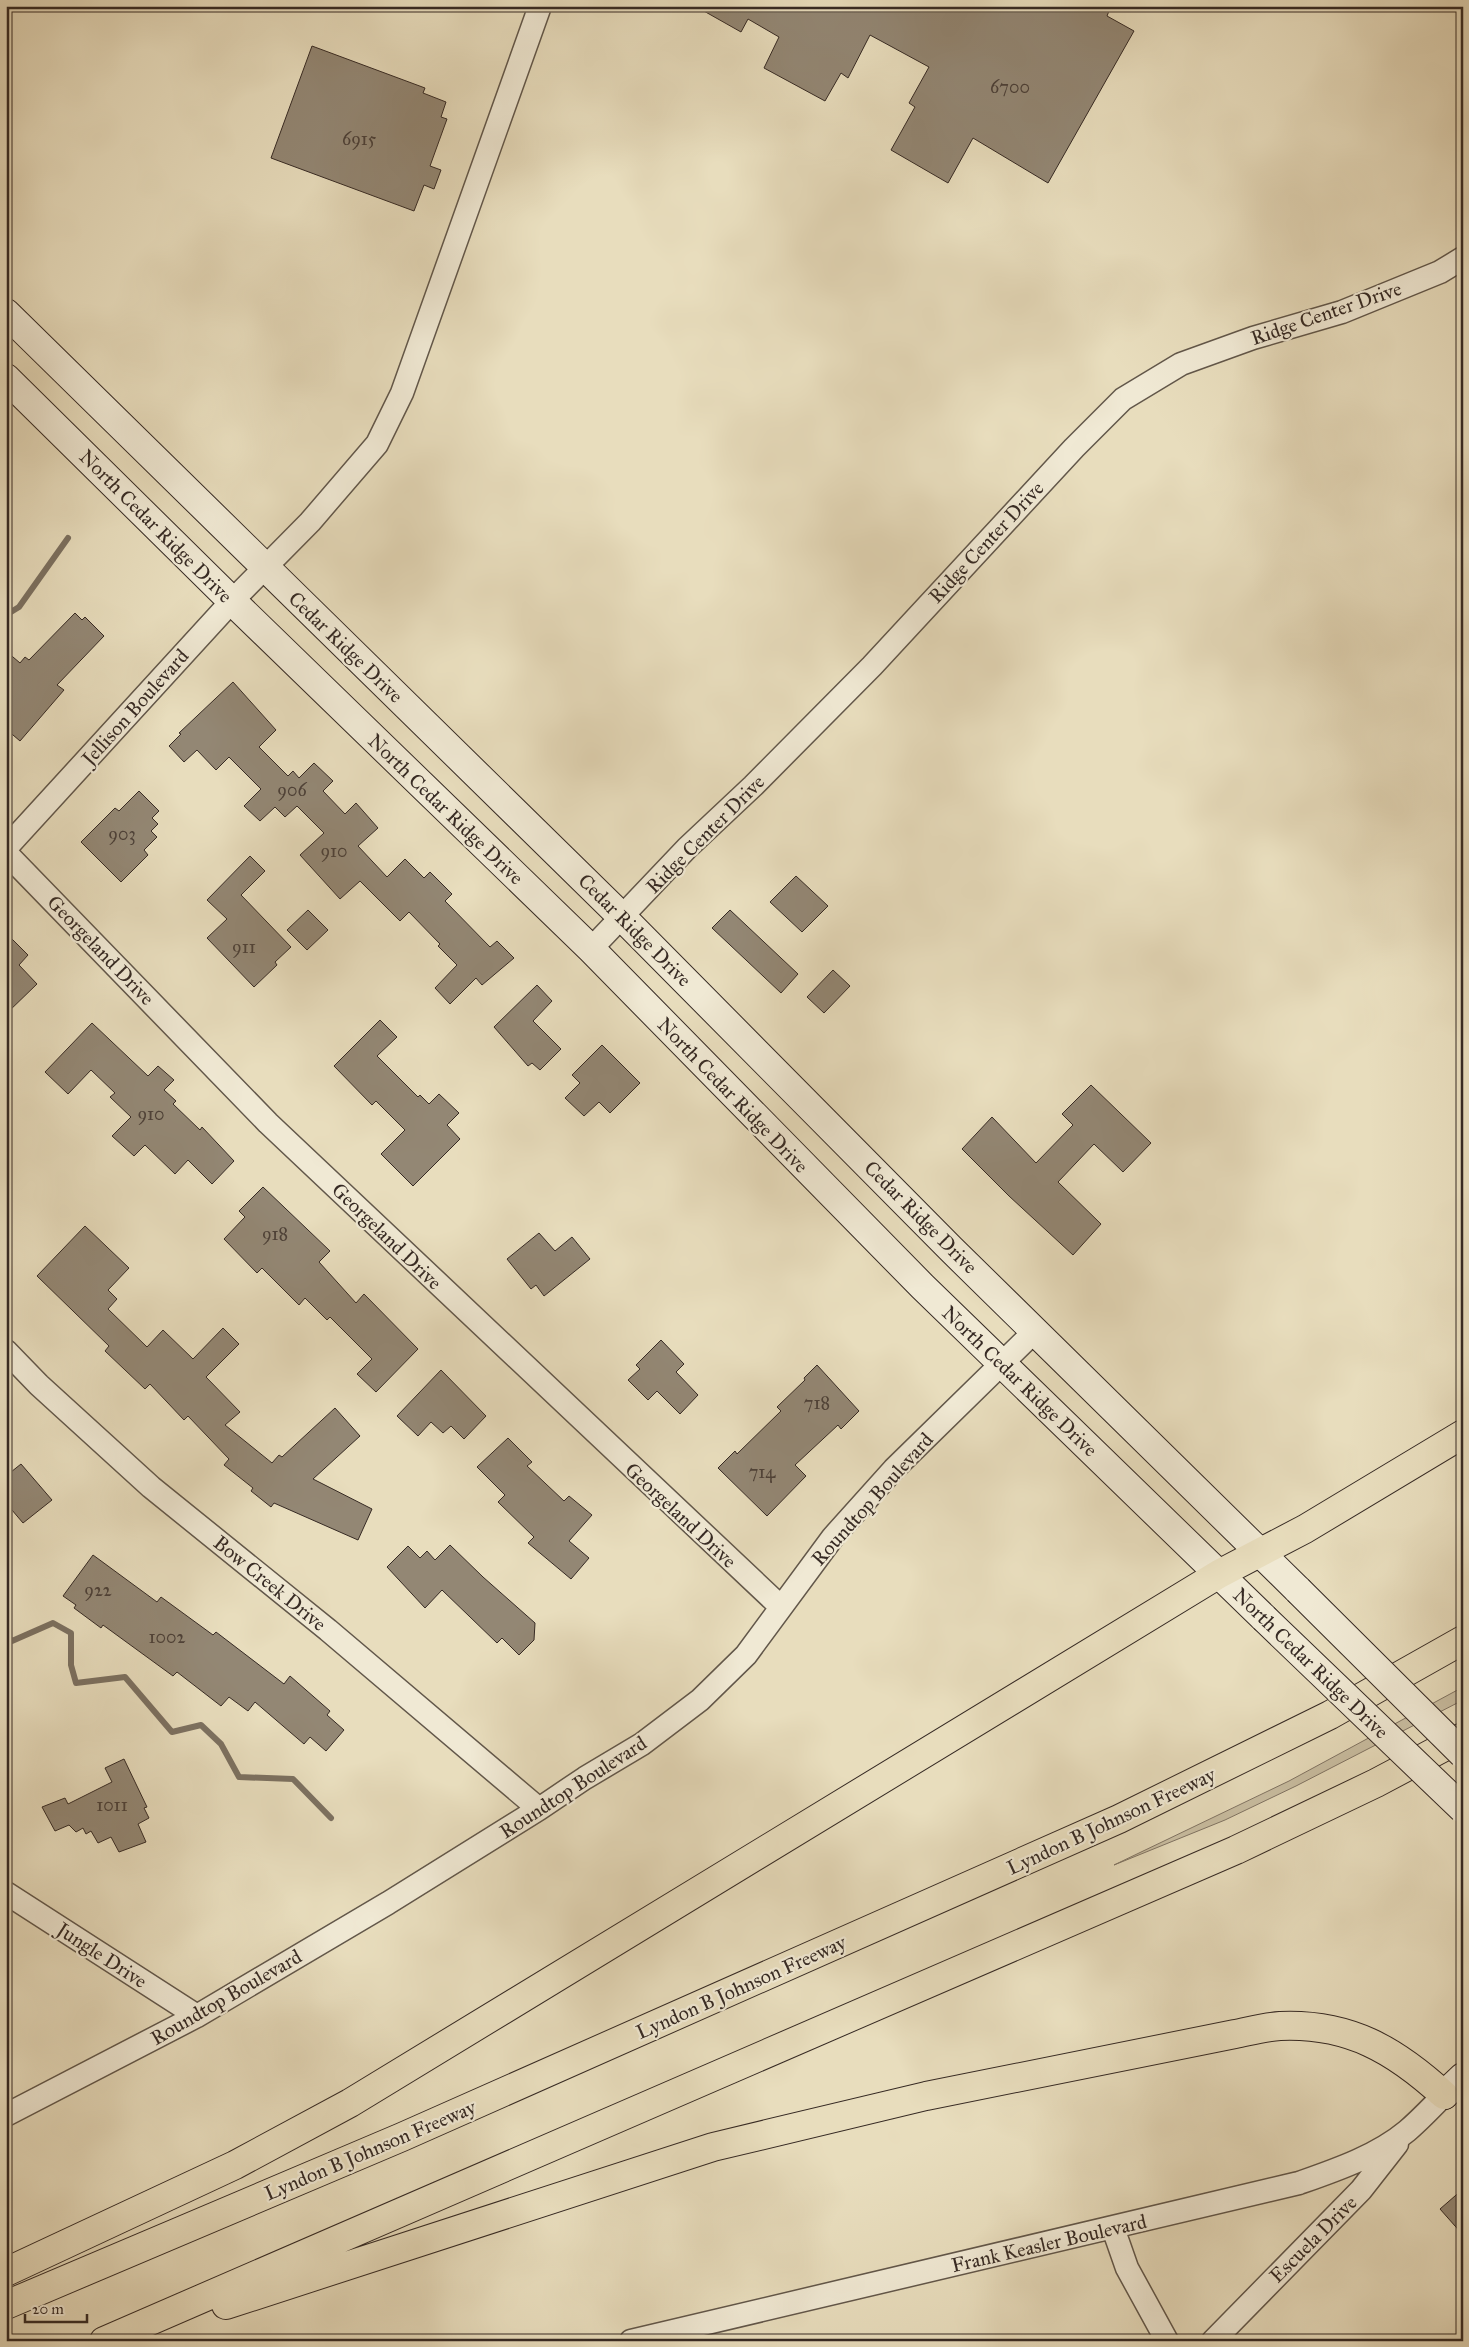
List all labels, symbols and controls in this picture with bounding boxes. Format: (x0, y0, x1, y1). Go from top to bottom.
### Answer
house number: 6700 (990, 76, 1030, 98)
house number: 6915 (342, 128, 377, 150)
street label: Ridge Center Drive (1248, 276, 1405, 351)
street label: North Cedar Ridge Drive (74, 444, 238, 608)
street label: Ridge Center Drive (923, 476, 1049, 609)
street label: Cedar Ridge Drive (283, 586, 408, 708)
street label: Jellison Boulevard (75, 644, 194, 772)
street label: North Cedar Ridge Drive (363, 729, 529, 890)
street label: Ridge Center Drive (641, 770, 770, 899)
house number: 906 (277, 779, 307, 801)
house number: 903 (108, 823, 136, 845)
house number: 910 (320, 840, 348, 862)
street label: Cedar Ridge Drive (573, 868, 697, 992)
street label: Georgeland Drive (42, 890, 159, 1011)
house number: 911 (232, 936, 256, 958)
street label: North Cedar Ridge Drive (652, 1012, 813, 1178)
house number: 910 (137, 1103, 165, 1125)
street label: Cedar Ridge Drive (859, 1155, 983, 1279)
street label: Georgeland Drive (326, 1178, 447, 1295)
house number: 918 (262, 1223, 288, 1245)
street label: North Cedar Ridge Drive (937, 1301, 1103, 1462)
house number: 718 (804, 1392, 830, 1414)
street label: Roundtop Boulevard (806, 1428, 938, 1570)
street label: Georgeland Drive (620, 1457, 742, 1573)
house number: 714 (749, 1461, 776, 1483)
street label: Bow Creek Drive (209, 1530, 331, 1636)
house number: 922 (84, 1579, 112, 1601)
street label: North Cedar Ridge Drive (1228, 1583, 1394, 1744)
house number: 1002 (149, 1626, 186, 1648)
street label: Roundtop Boulevard (495, 1731, 651, 1843)
street label: Lyndon B Johnson Freeway (1003, 1762, 1220, 1881)
house number: 1011 (96, 1794, 128, 1816)
street label: Jungle Drive (50, 1916, 152, 1994)
street label: Lyndon B Johnson Freeway (632, 1930, 851, 2045)
street label: Roundtop Boulevard (146, 1944, 306, 2050)
street label: Lyndon B Johnson Freeway (261, 2094, 480, 2206)
street label: Escuela Drive (1264, 2190, 1362, 2288)
street label: Frank Keasler Boulevard (949, 2209, 1149, 2277)
scale bar (25, 2292, 88, 2324)
text: 20 m (32, 2300, 64, 2318)

